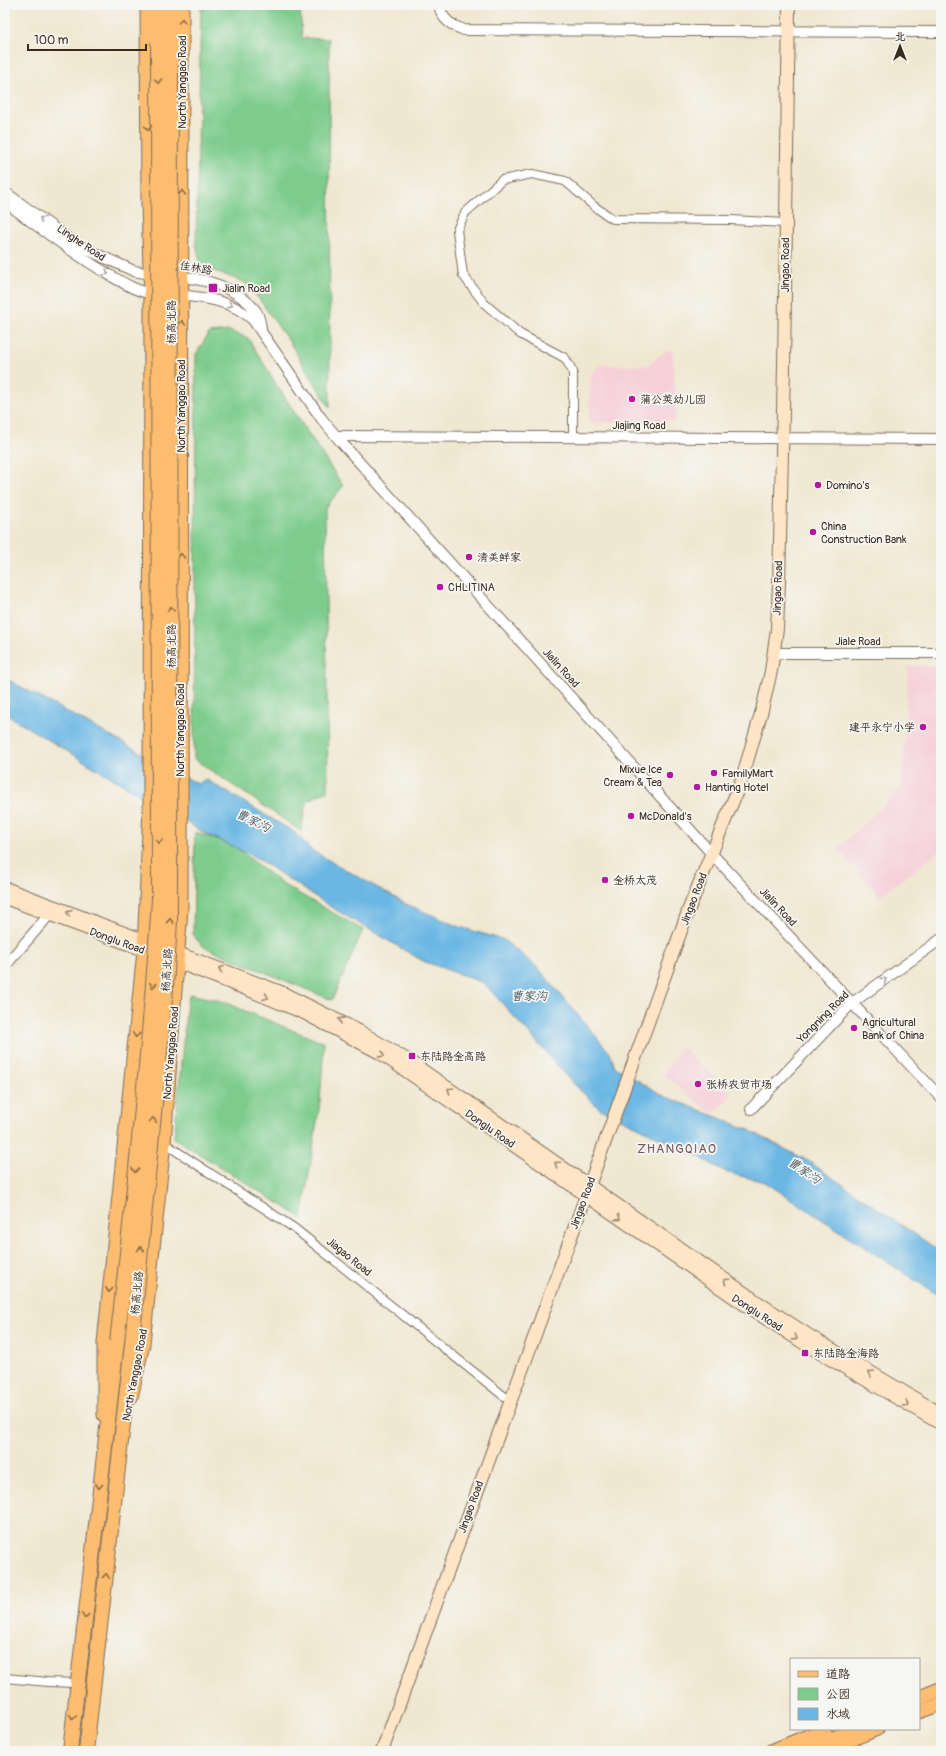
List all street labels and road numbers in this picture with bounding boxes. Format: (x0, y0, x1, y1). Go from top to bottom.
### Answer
street label: North Yanggao Road (176, 35, 189, 129)
street label: Linghe Road (54, 222, 108, 264)
street label: Jingao Road (779, 237, 792, 293)
street label: 佳林路 (179, 259, 213, 277)
street label: 杨高北路 (165, 300, 178, 344)
street label: North Yanggao Road (175, 359, 188, 453)
street label: Jiajing Road (612, 419, 666, 432)
street label: Jingao Road (771, 560, 785, 616)
street label: 杨高北路 (165, 624, 178, 668)
street label: Jiale Road (835, 635, 881, 648)
street label: Jialin Road (540, 646, 582, 690)
street label: North Yanggao Road (174, 683, 187, 777)
street label: Jingao Road (678, 871, 710, 927)
street label: Jialin Road (757, 885, 799, 929)
street label: Donglu Road (88, 925, 146, 957)
street label: 杨高北路 (159, 948, 175, 992)
street label: Yongning Road (794, 988, 852, 1046)
street label: North Yanggao Road (160, 1006, 182, 1100)
street label: Donglu Road (463, 1107, 517, 1151)
street label: Jingao Road (567, 1175, 599, 1231)
street label: Jiagao Road (324, 1235, 374, 1279)
street label: 杨高北路 (129, 1271, 145, 1315)
street label: Donglu Road (729, 1292, 785, 1334)
street label: North Yanggao Road (120, 1328, 150, 1422)
street label: Jingao Road (455, 1479, 487, 1535)

